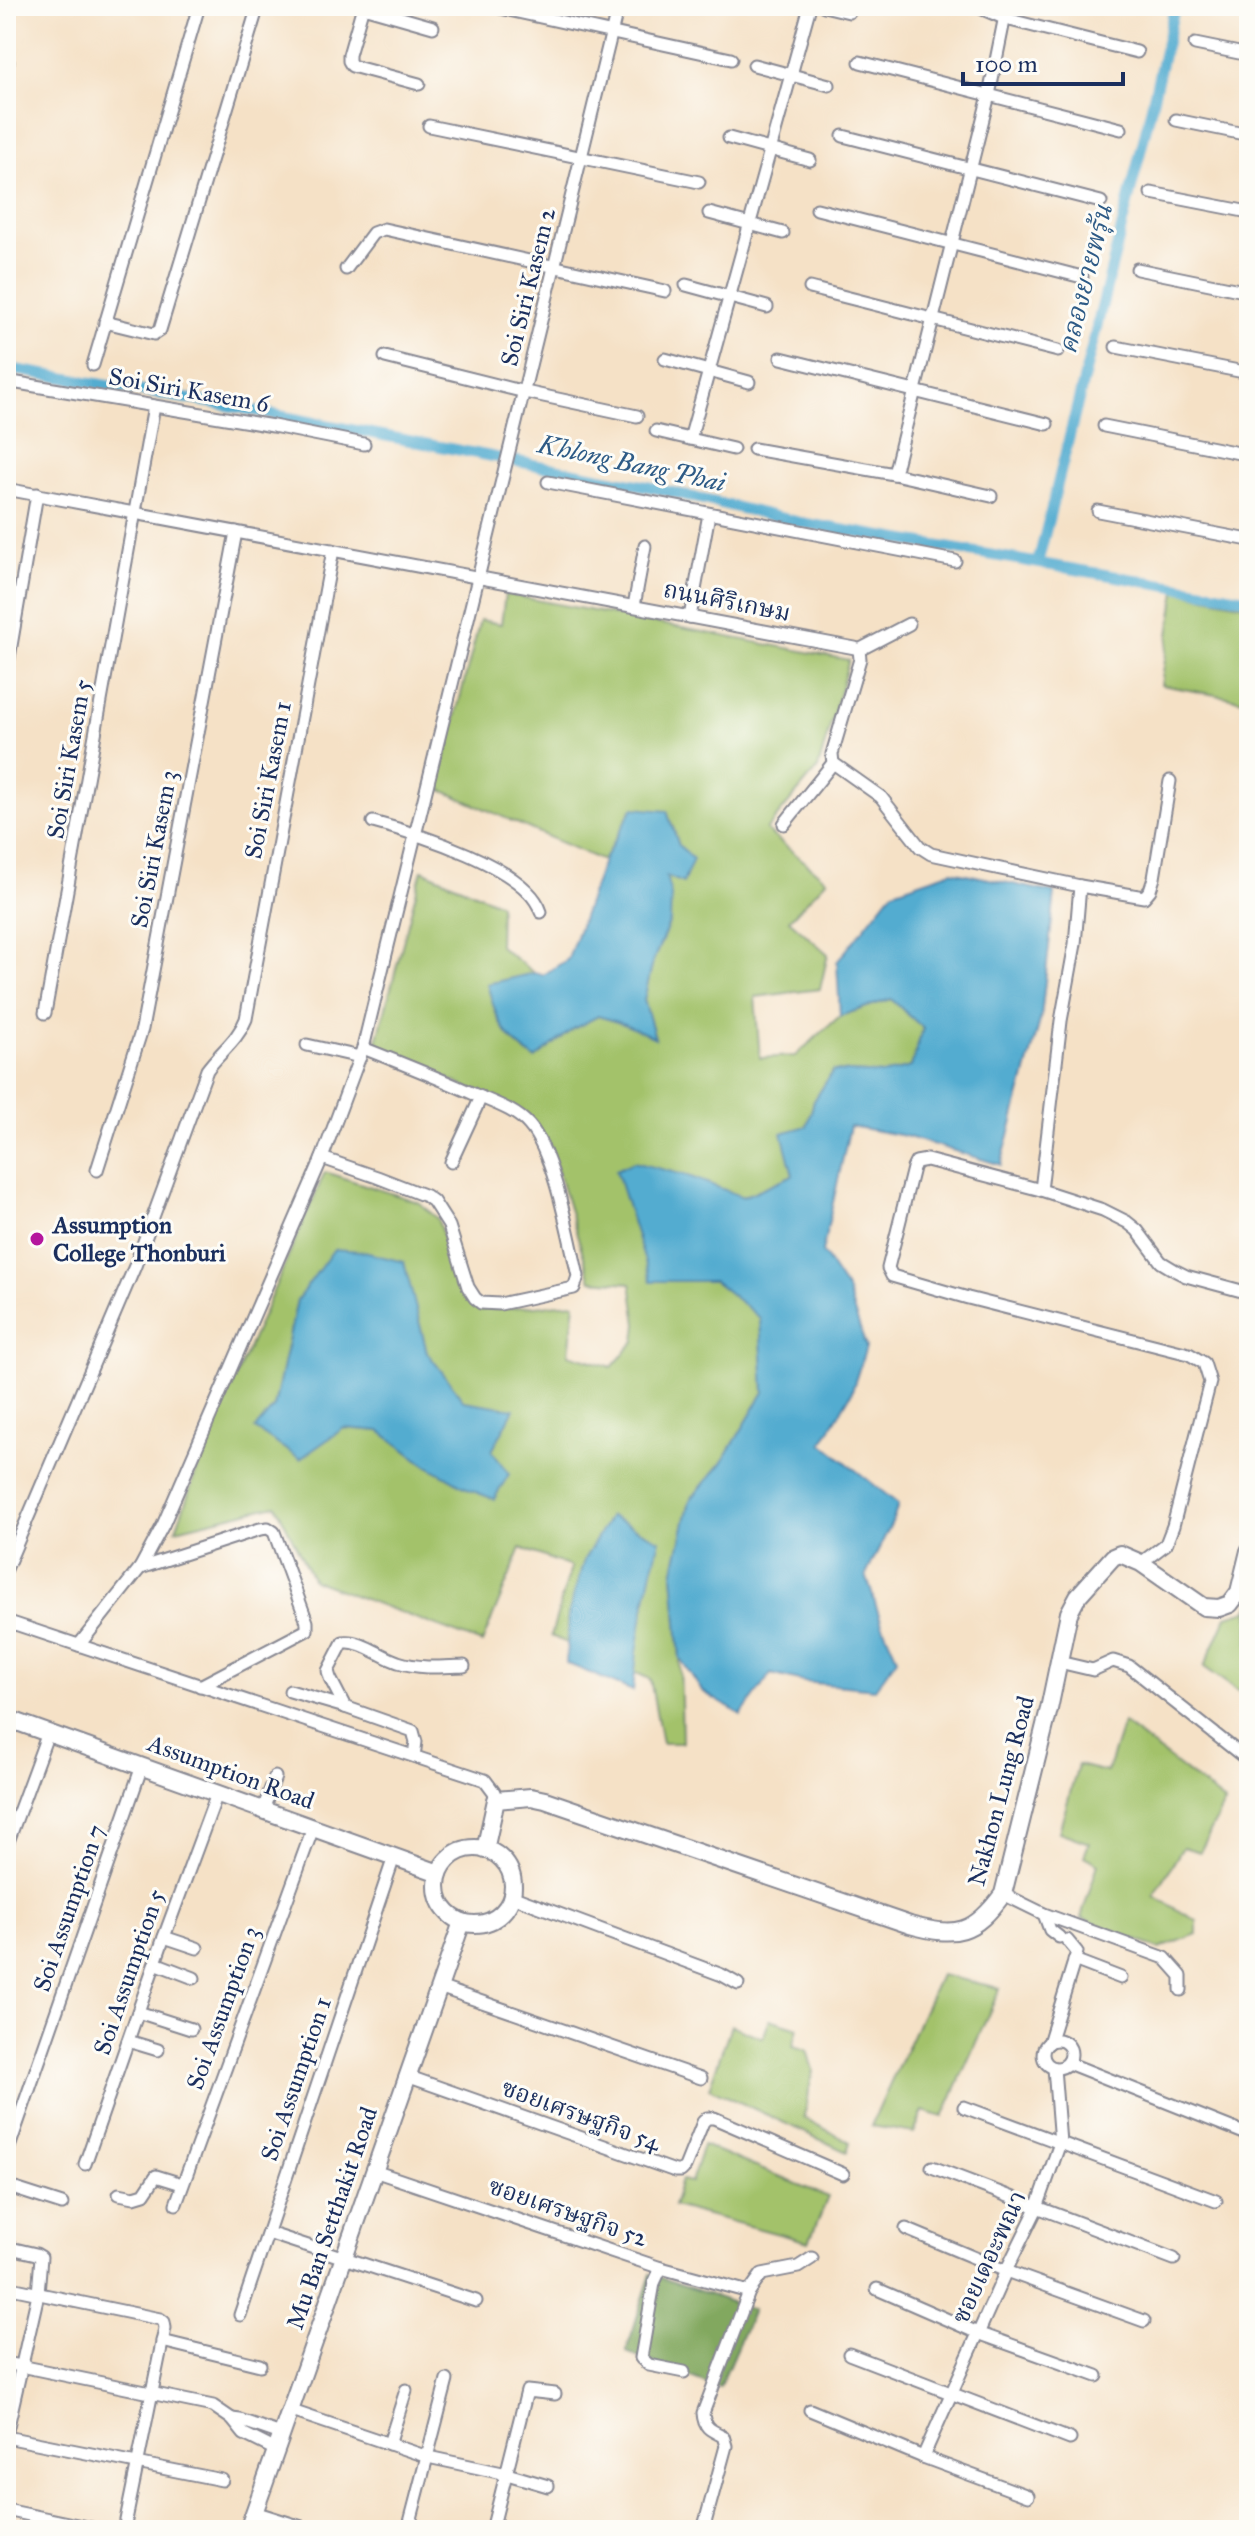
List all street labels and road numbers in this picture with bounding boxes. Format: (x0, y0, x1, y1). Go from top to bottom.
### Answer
street label: Soi Siri Kasem 2 (494, 205, 562, 369)
street label: Soi Siri Kasem 6 (106, 361, 272, 419)
street label: ถนนศิริเกษม (661, 574, 793, 628)
street label: Soi Siri Kasem 5 (40, 677, 98, 841)
street label: Soi Siri Kasem 1 (238, 699, 298, 861)
street label: Soi Siri Kasem 3 (124, 768, 184, 930)
street label: Nakhon Lung Road (961, 1693, 1041, 1889)
street label: Assumption Road (143, 1728, 318, 1816)
street label: Soi Assumption 7 (26, 1821, 112, 1995)
street label: Soi Assumption 5 (87, 1885, 171, 2059)
street label: Soi Assumption 3 (180, 1922, 266, 2094)
street label: Soi Assumption 1 (254, 1993, 338, 2165)
street label: ซอยเศรษฐกิจ 54 (498, 2072, 665, 2158)
street label: Mu Ban Setthakit Road (280, 2103, 384, 2333)
street label: ซอยเศรษฐกิจ 52 (485, 2171, 651, 2253)
street label: ซอยเดอะพณา (945, 2186, 1033, 2328)

